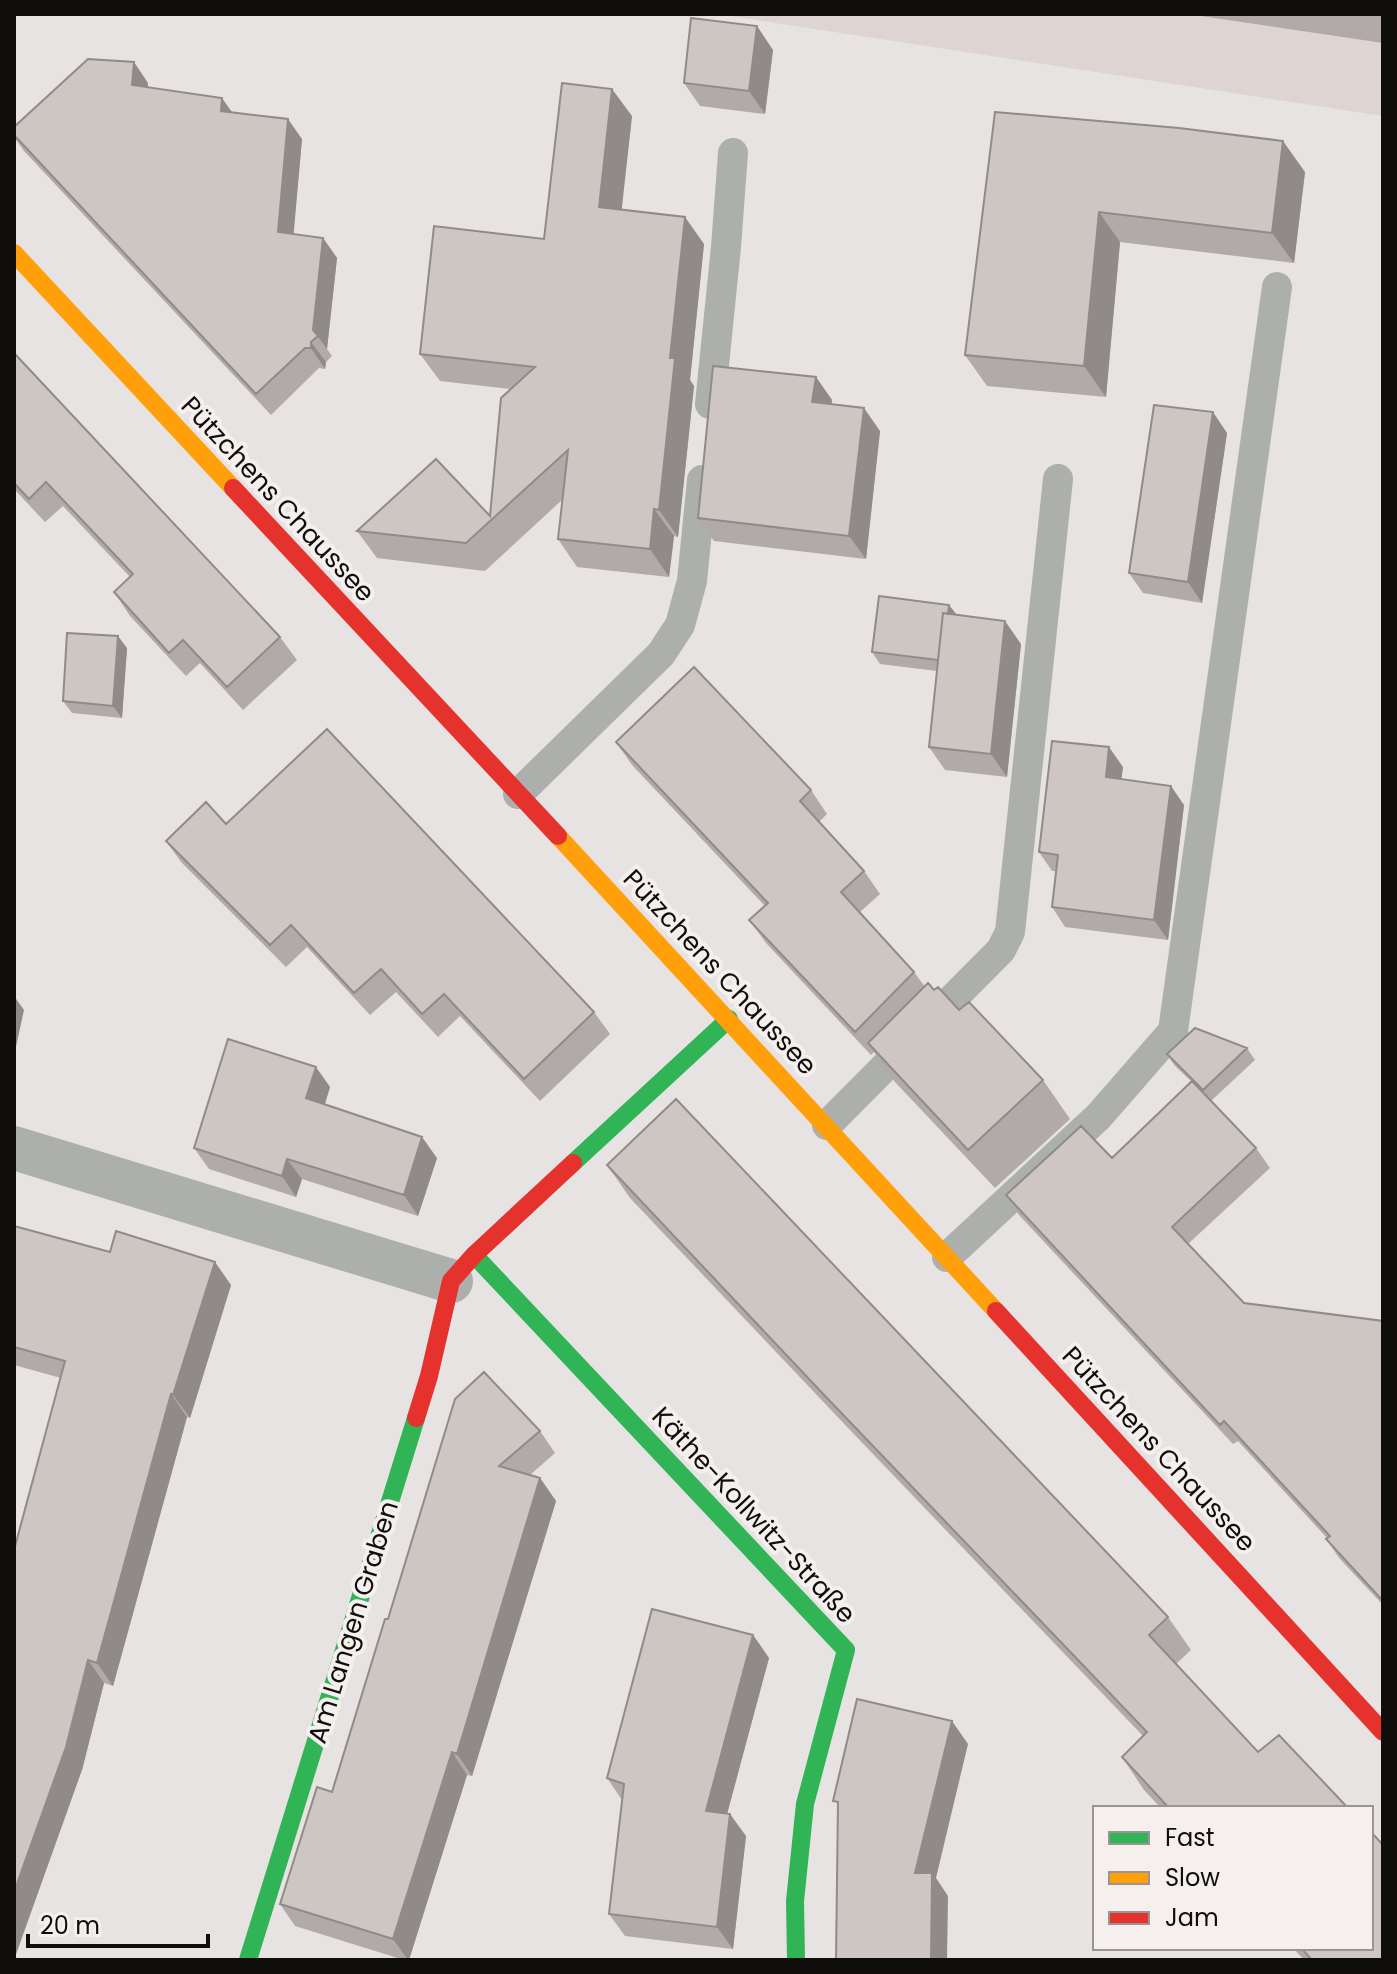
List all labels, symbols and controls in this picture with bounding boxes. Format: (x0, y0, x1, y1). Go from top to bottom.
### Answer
street label: Pützchens Chaussee (173, 388, 383, 610)
street label: Pützchens Chaussee (615, 861, 825, 1083)
street label: Pützchens Chaussee (1054, 1338, 1264, 1560)
street label: Käthe-Kollwitz-Straße (644, 1399, 864, 1631)
street label: Am Langen Graben (299, 1496, 407, 1748)
legend (1093, 1806, 1373, 1950)
text: Fast (1165, 1821, 1215, 1854)
text: Slow (1165, 1861, 1220, 1894)
scale bar (28, 1898, 208, 1948)
text: Jam (1165, 1901, 1219, 1934)
text: 20 m (40, 1909, 100, 1942)

